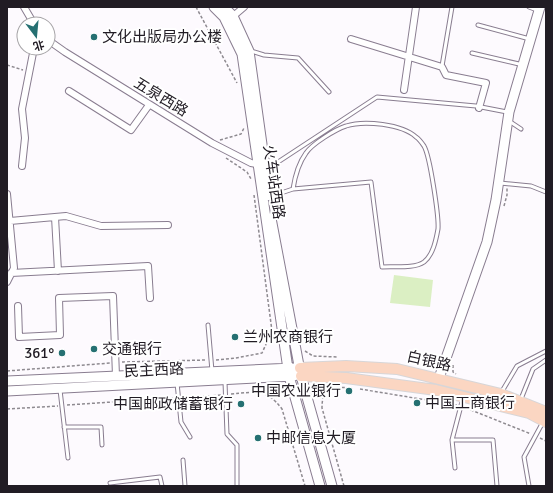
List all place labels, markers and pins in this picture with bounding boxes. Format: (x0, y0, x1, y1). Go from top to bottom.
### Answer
place label: 文化出版局办公楼 (102, 28, 222, 46)
marker: 文化出版局办公楼 (89, 32, 99, 42)
place label: 兰州农商银行 (243, 328, 333, 346)
marker: 兰州农商银行 (230, 332, 240, 342)
place label: 交通银行 (102, 340, 162, 358)
place label: 361° (24, 344, 54, 362)
marker: 交通银行 (89, 344, 99, 354)
marker: 361° (57, 348, 67, 358)
place label: 中国农业银行 (251, 382, 341, 400)
marker: 中国农业银行 (344, 386, 354, 396)
place label: 中国工商银行 (425, 394, 515, 412)
place label: 中国邮政储蓄银行 (113, 395, 233, 413)
marker: 中国工商银行 (412, 398, 422, 408)
marker: 中国邮政储蓄银行 (236, 399, 246, 409)
place label: 中邮信息大厦 (266, 429, 356, 447)
marker: 中邮信息大厦 (253, 433, 263, 443)

